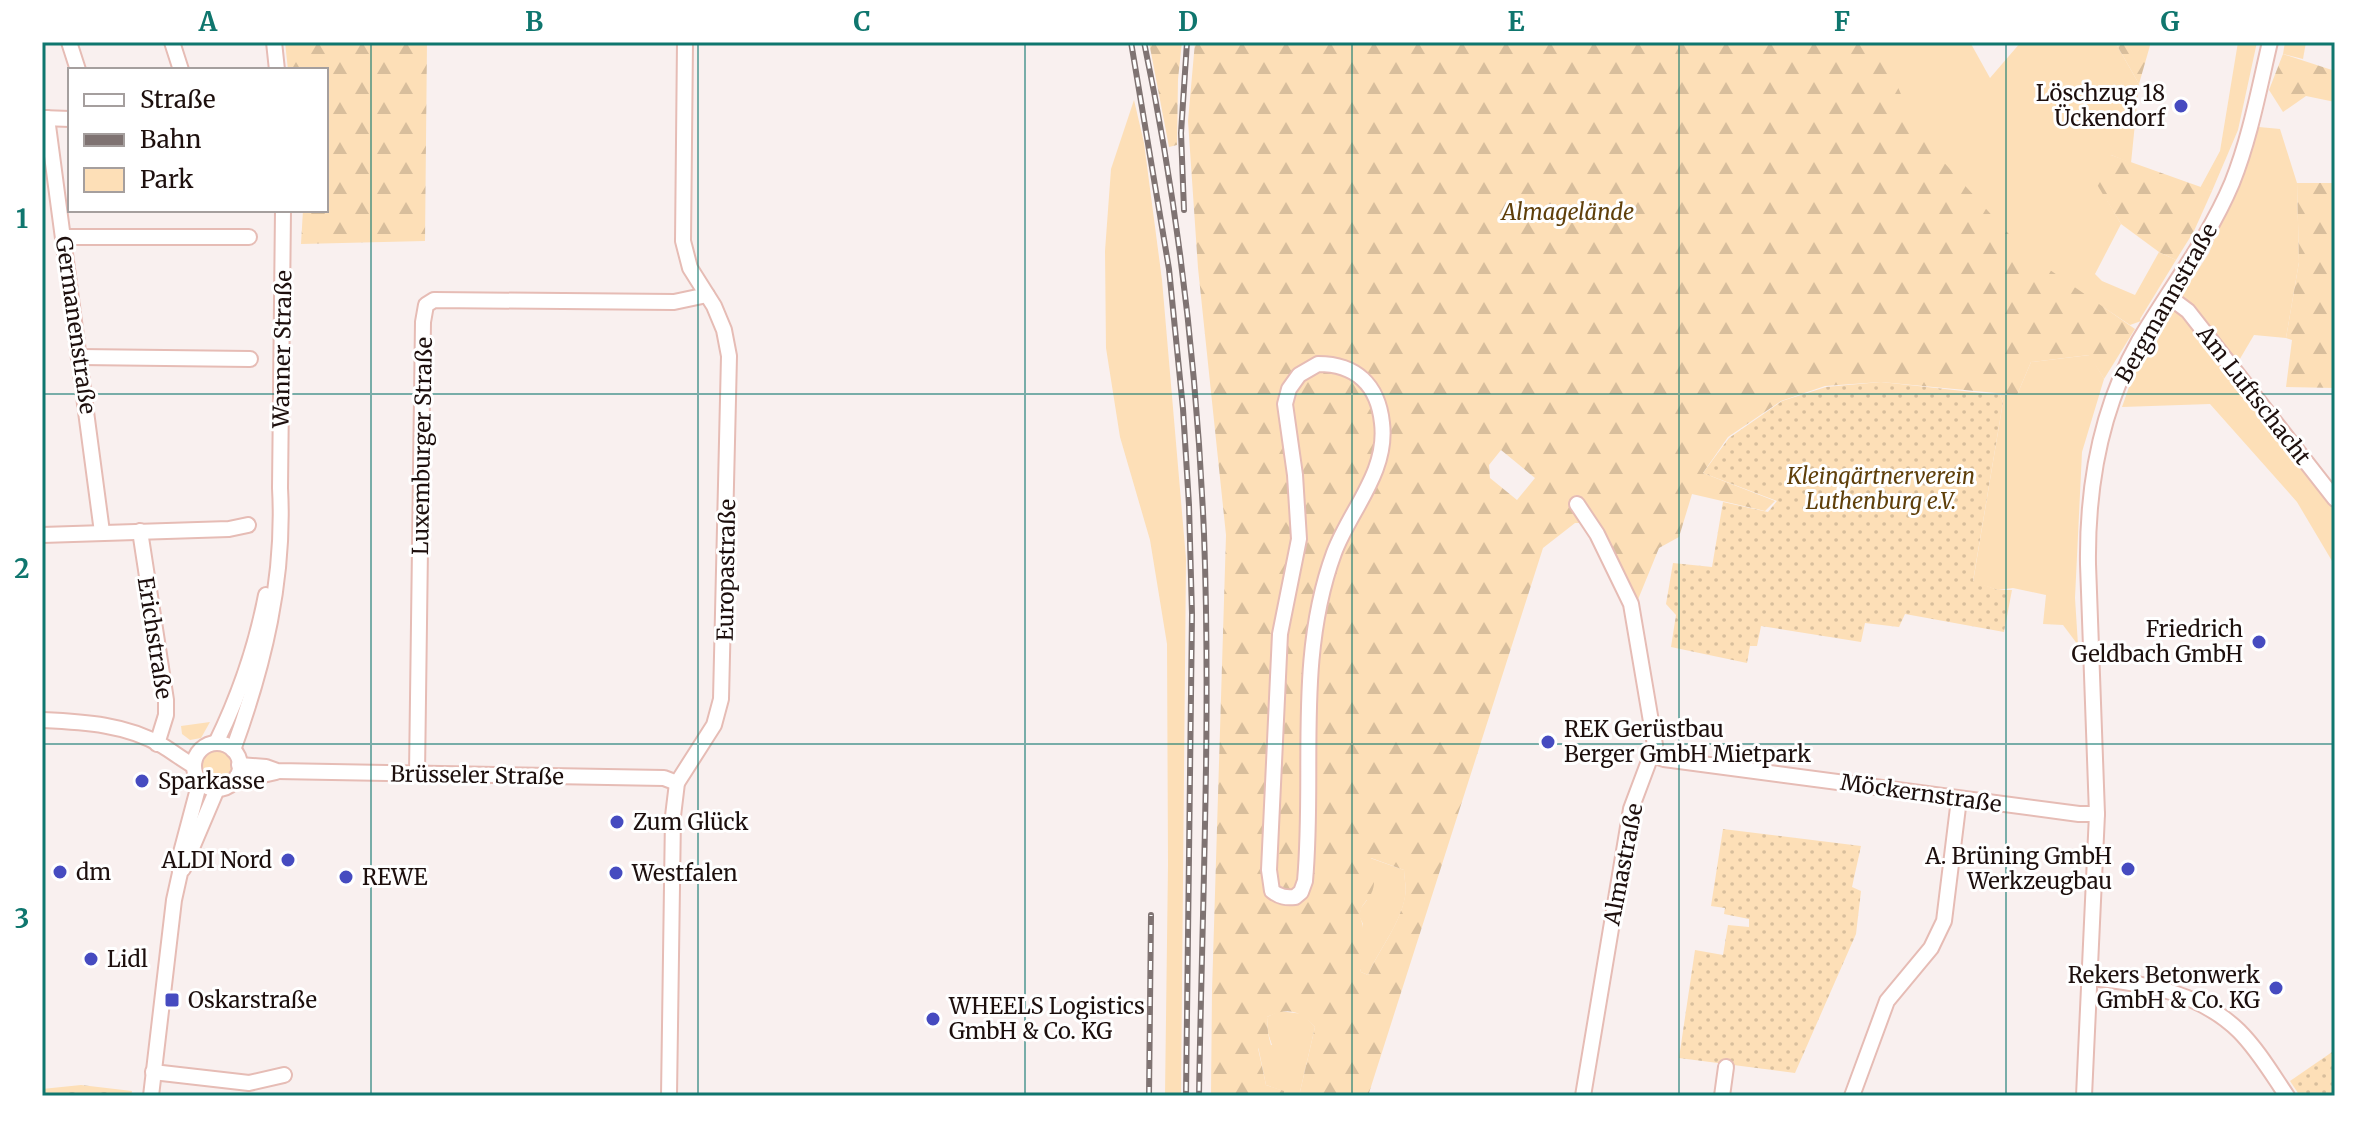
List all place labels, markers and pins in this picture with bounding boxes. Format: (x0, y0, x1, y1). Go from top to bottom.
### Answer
place label: Löschzug 18 Ückendorf (2036, 79, 2167, 132)
marker: Löschzug 18 Ückendorf (2172, 97, 2190, 115)
place label: Friedrich Geldbach GmbH (2072, 615, 2243, 668)
marker: Friedrich Geldbach GmbH (2250, 633, 2268, 651)
place label: REK Gerüstbau Berger GmbH Mietpark (1564, 715, 1811, 768)
marker: REK Gerüstbau Berger GmbH Mietpark (1539, 733, 1557, 751)
place label: Sparkasse (158, 767, 265, 795)
marker: Sparkasse (133, 772, 151, 790)
place label: Zum Glück (633, 808, 748, 836)
marker: Zum Glück (608, 813, 626, 831)
place label: A. Brüning GmbH Werkzeugbau (1924, 842, 2112, 895)
place label: ALDI Nord (161, 846, 272, 874)
marker: ALDI Nord (279, 851, 297, 869)
place label: dm (76, 858, 111, 886)
place label: Westfalen (631, 859, 738, 887)
marker: A. Brüning GmbH Werkzeugbau (2119, 860, 2137, 878)
marker: dm (51, 863, 69, 881)
place label: REWE (362, 863, 428, 891)
marker: Westfalen (607, 864, 625, 882)
marker: REWE (337, 868, 355, 886)
place label: Lidl (107, 945, 148, 973)
marker: Lidl (82, 950, 100, 968)
place label: Rekers Betonwerk GmbH & Co. KG (2068, 961, 2260, 1014)
marker: Rekers Betonwerk GmbH & Co. KG (2267, 979, 2285, 997)
place label: Oskarstraße (188, 986, 317, 1014)
marker: Oskarstraße (163, 991, 181, 1009)
place label: WHEELS Logistics GmbH & Co. KG (948, 992, 1145, 1045)
marker: WHEELS Logistics GmbH & Co. KG (924, 1010, 942, 1028)

